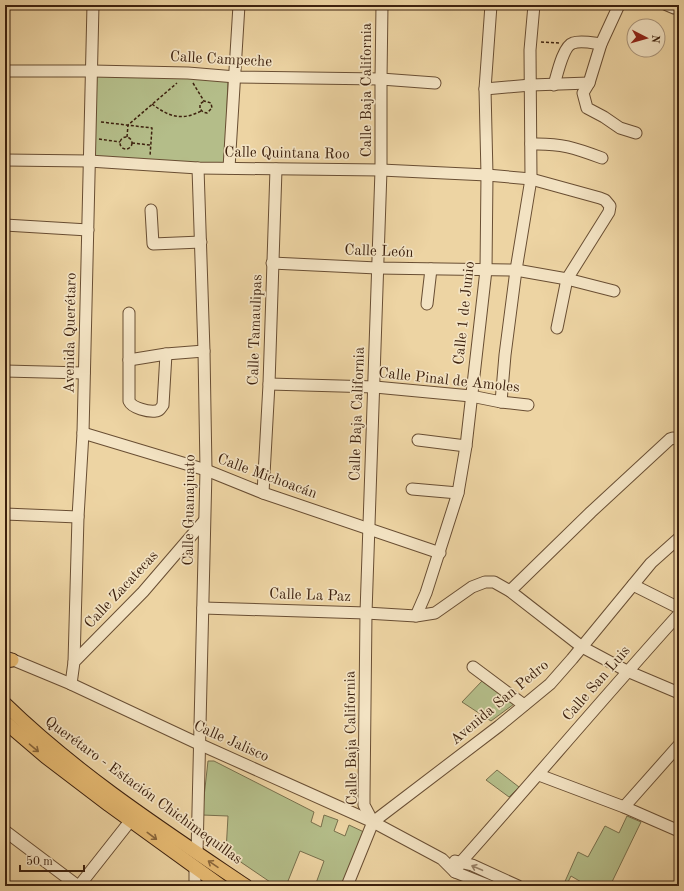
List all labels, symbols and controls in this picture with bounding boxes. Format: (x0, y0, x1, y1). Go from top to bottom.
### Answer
north arrow (626, 18, 666, 58)
street label: Calle Baja California (360, 22, 375, 157)
text: N (648, 34, 660, 44)
street label: Calle Campeche (170, 50, 273, 70)
street label: Calle Quintana Roo (224, 145, 350, 163)
street label: Calle León (344, 243, 414, 261)
street label: Calle 1 de Junio (452, 260, 478, 366)
street label: Avenida Querétaro (62, 272, 80, 394)
street label: Calle Tamaulipas (247, 274, 265, 386)
street label: Calle Baja California (348, 346, 368, 481)
street label: Calle Pinal de Amoles (378, 366, 520, 396)
street label: Calle Michoacán (215, 452, 319, 502)
street label: Calle Guanajuato (182, 454, 198, 566)
street label: Calle Zacatecas (82, 548, 162, 632)
street label: Calle La Paz (269, 587, 351, 605)
street label: Calle San Luis (560, 643, 634, 725)
street label: Avenida San Pedro (448, 658, 552, 748)
street label: Calle Baja California (343, 670, 361, 805)
street label: Querétaro - Estación Chichimequillas (42, 714, 244, 868)
street label: Calle Jalisco (191, 719, 271, 765)
one-way arrow (29, 743, 40, 752)
one-way arrow (147, 832, 158, 840)
scale bar (20, 847, 84, 873)
text: 50 m (26, 855, 53, 868)
one-way arrow (208, 860, 219, 868)
one-way arrow (472, 864, 484, 871)

